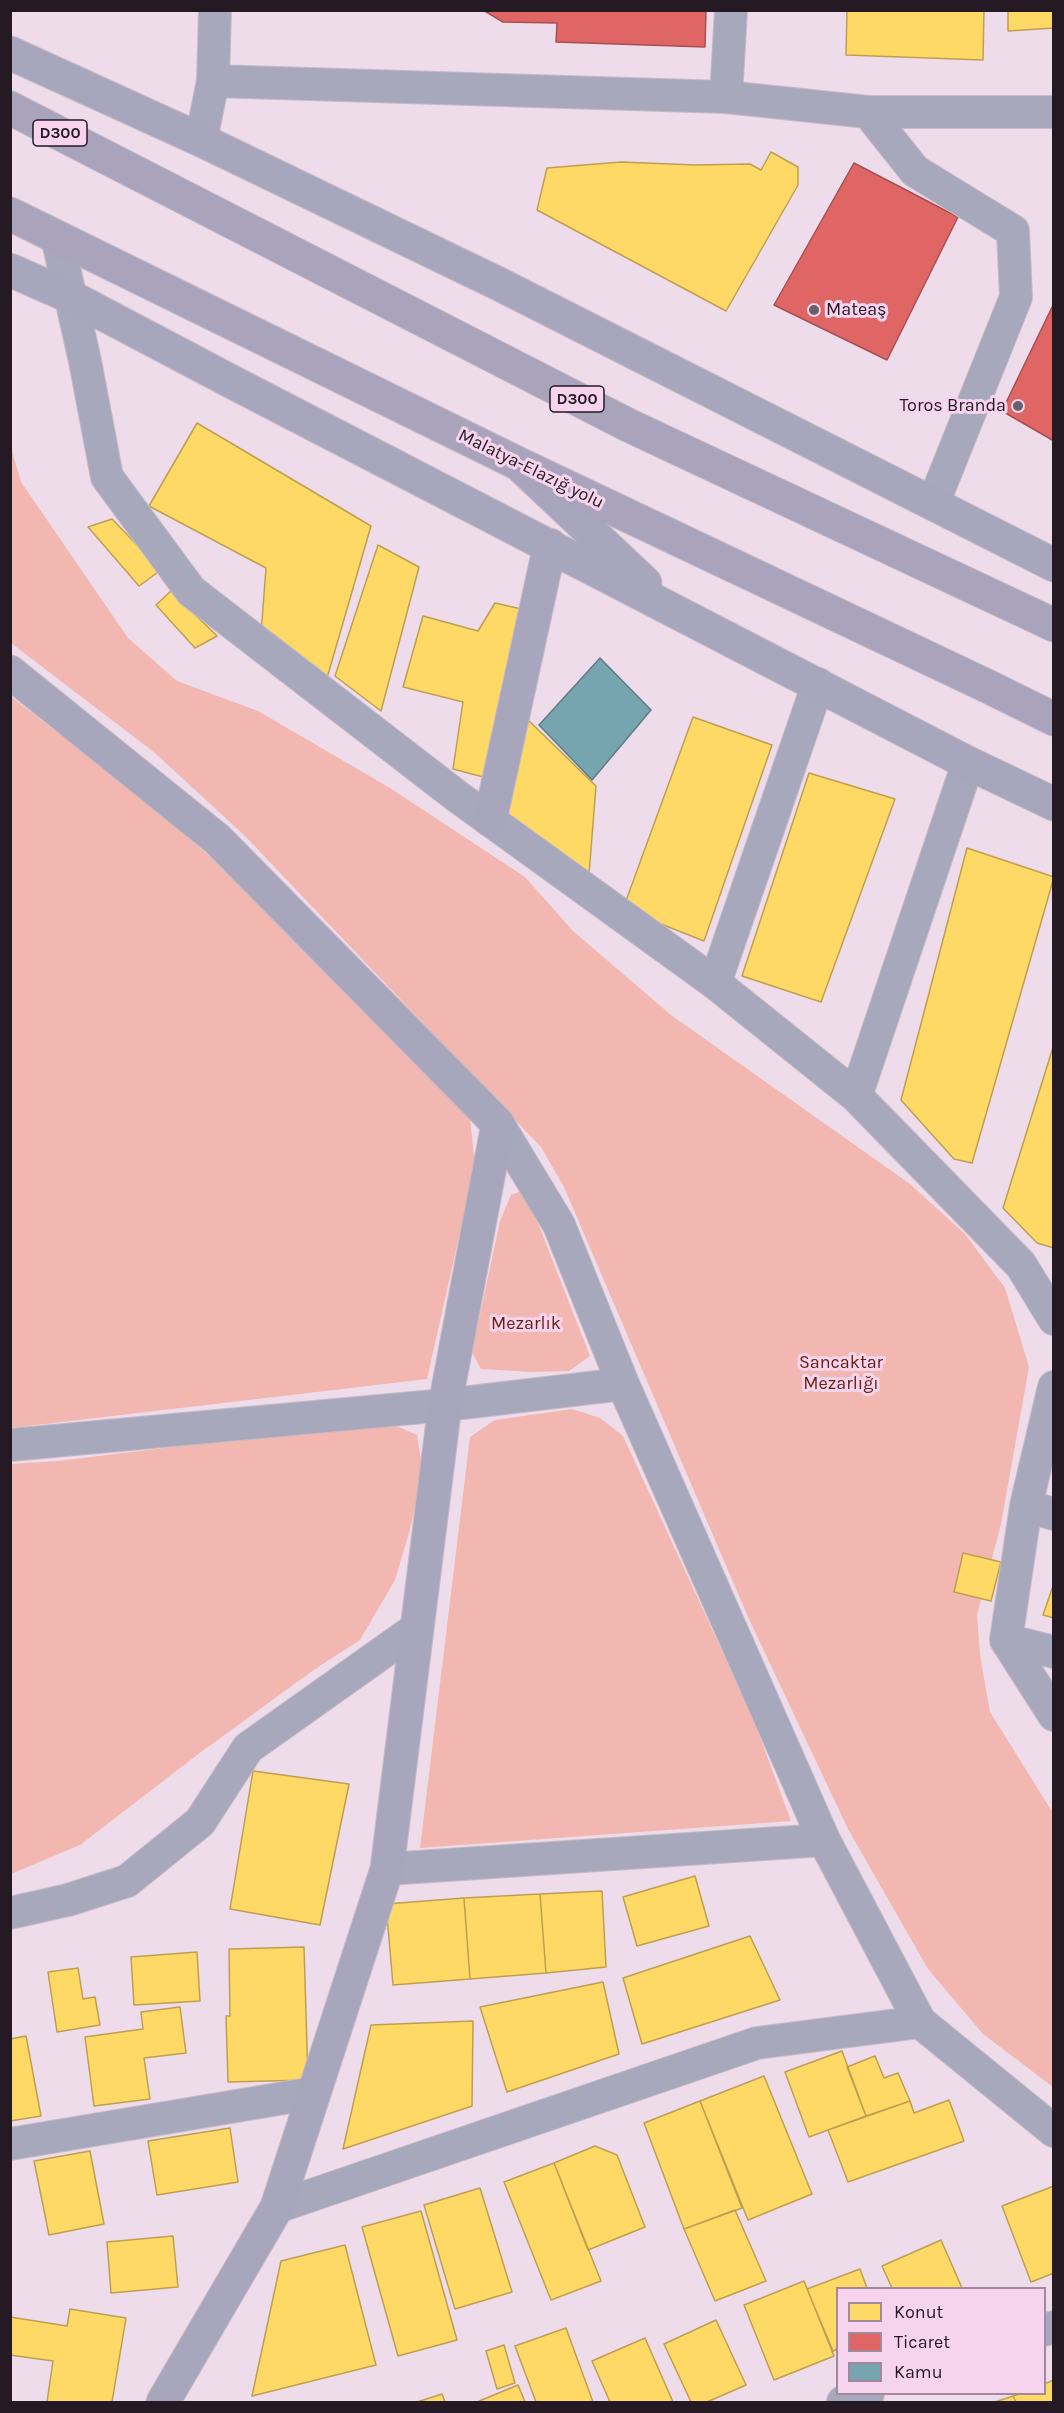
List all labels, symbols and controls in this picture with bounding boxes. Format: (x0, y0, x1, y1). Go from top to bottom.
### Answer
road number: D300 (33, 120, 87, 146)
place label: Mateaş (826, 299, 887, 321)
marker: Mateaş (807, 303, 821, 317)
road number: D300 (550, 386, 604, 412)
place label: Toros Branda (899, 395, 1006, 417)
marker: Toros Branda (1011, 399, 1025, 413)
street label: Malatya-Elazığ yolu (455, 424, 607, 514)
park label: Mezarlık (491, 1313, 561, 1335)
park label: Sancaktar Mezarlığı (799, 1352, 883, 1394)
legend (836, 2287, 1046, 2395)
text: Konut (894, 2301, 943, 2323)
text: Ticaret (894, 2331, 950, 2353)
text: Kamu (894, 2361, 943, 2383)

